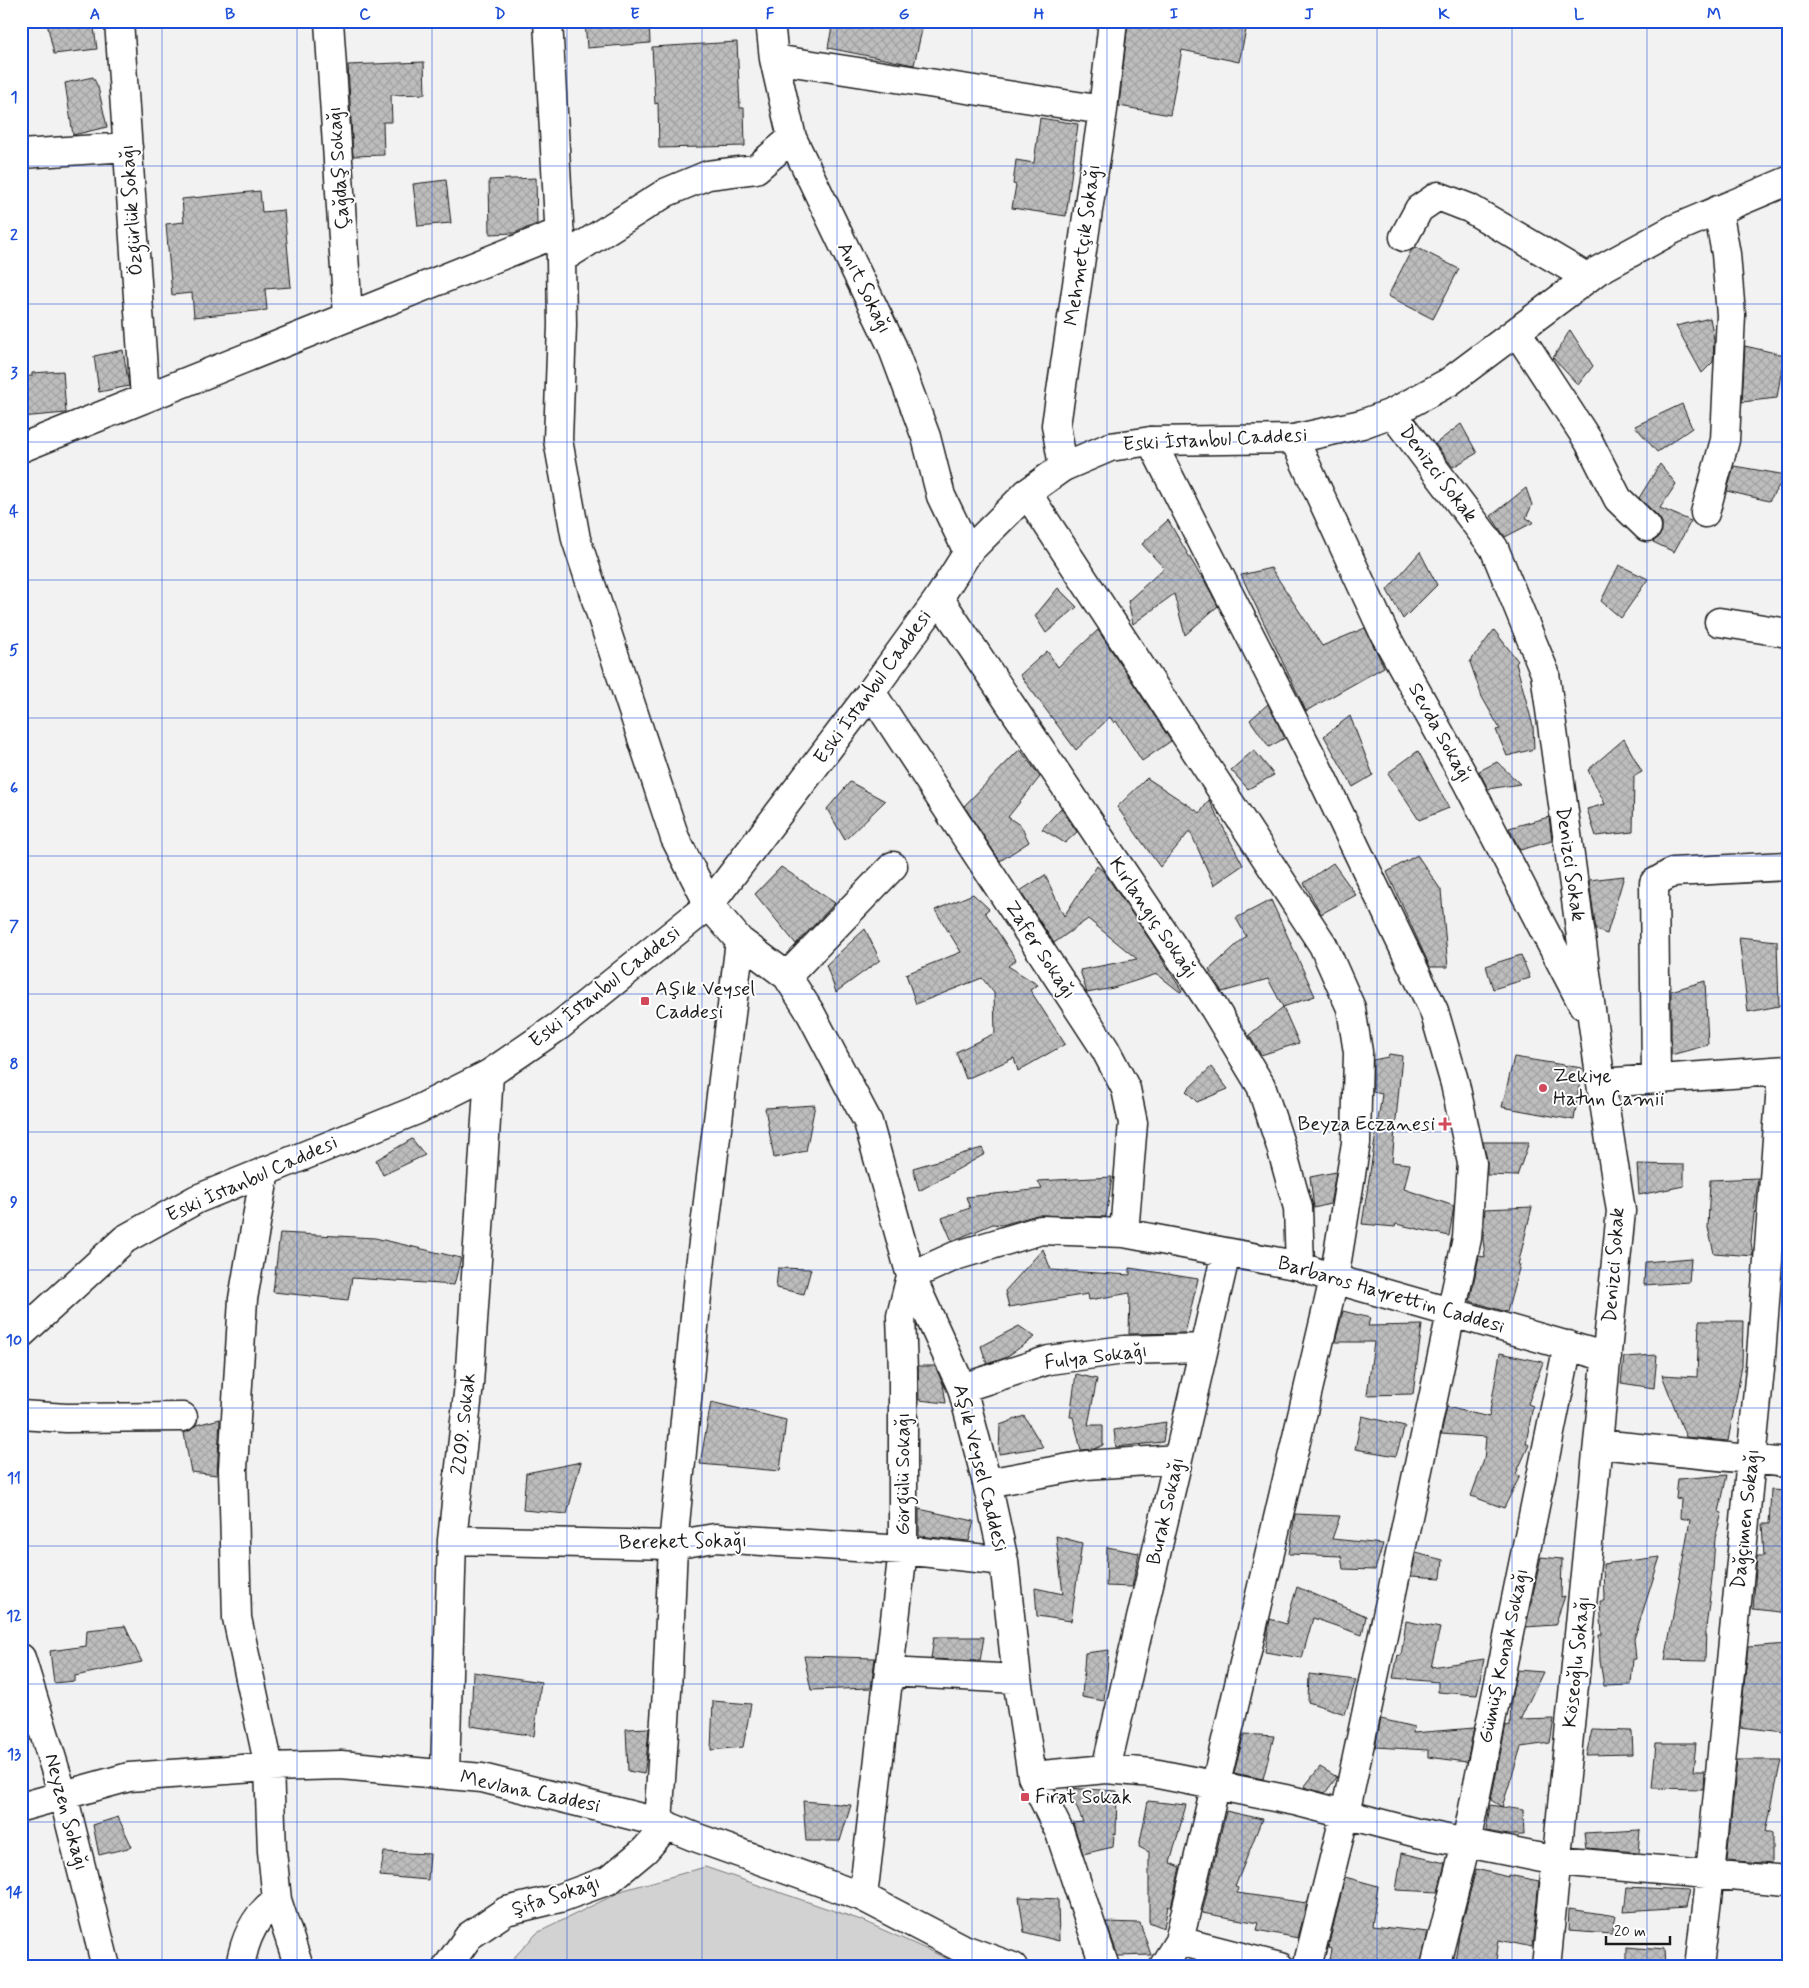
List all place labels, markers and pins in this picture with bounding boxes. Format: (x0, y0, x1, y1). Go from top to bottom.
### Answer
place label: Aşık Veysel Caddesi (655, 976, 755, 1026)
marker: Aşık Veysel Caddesi (639, 995, 651, 1007)
place label: Zekiye Hatun Camii (1553, 1063, 1664, 1113)
marker: Zekiye Hatun Camii (1537, 1082, 1549, 1094)
place label: Beyza Eczanesi (1298, 1111, 1435, 1138)
marker: Beyza Eczanesi (1439, 1118, 1451, 1130)
place label: Firat Sokak (1035, 1784, 1132, 1811)
marker: Firat Sokak (1019, 1791, 1031, 1803)

